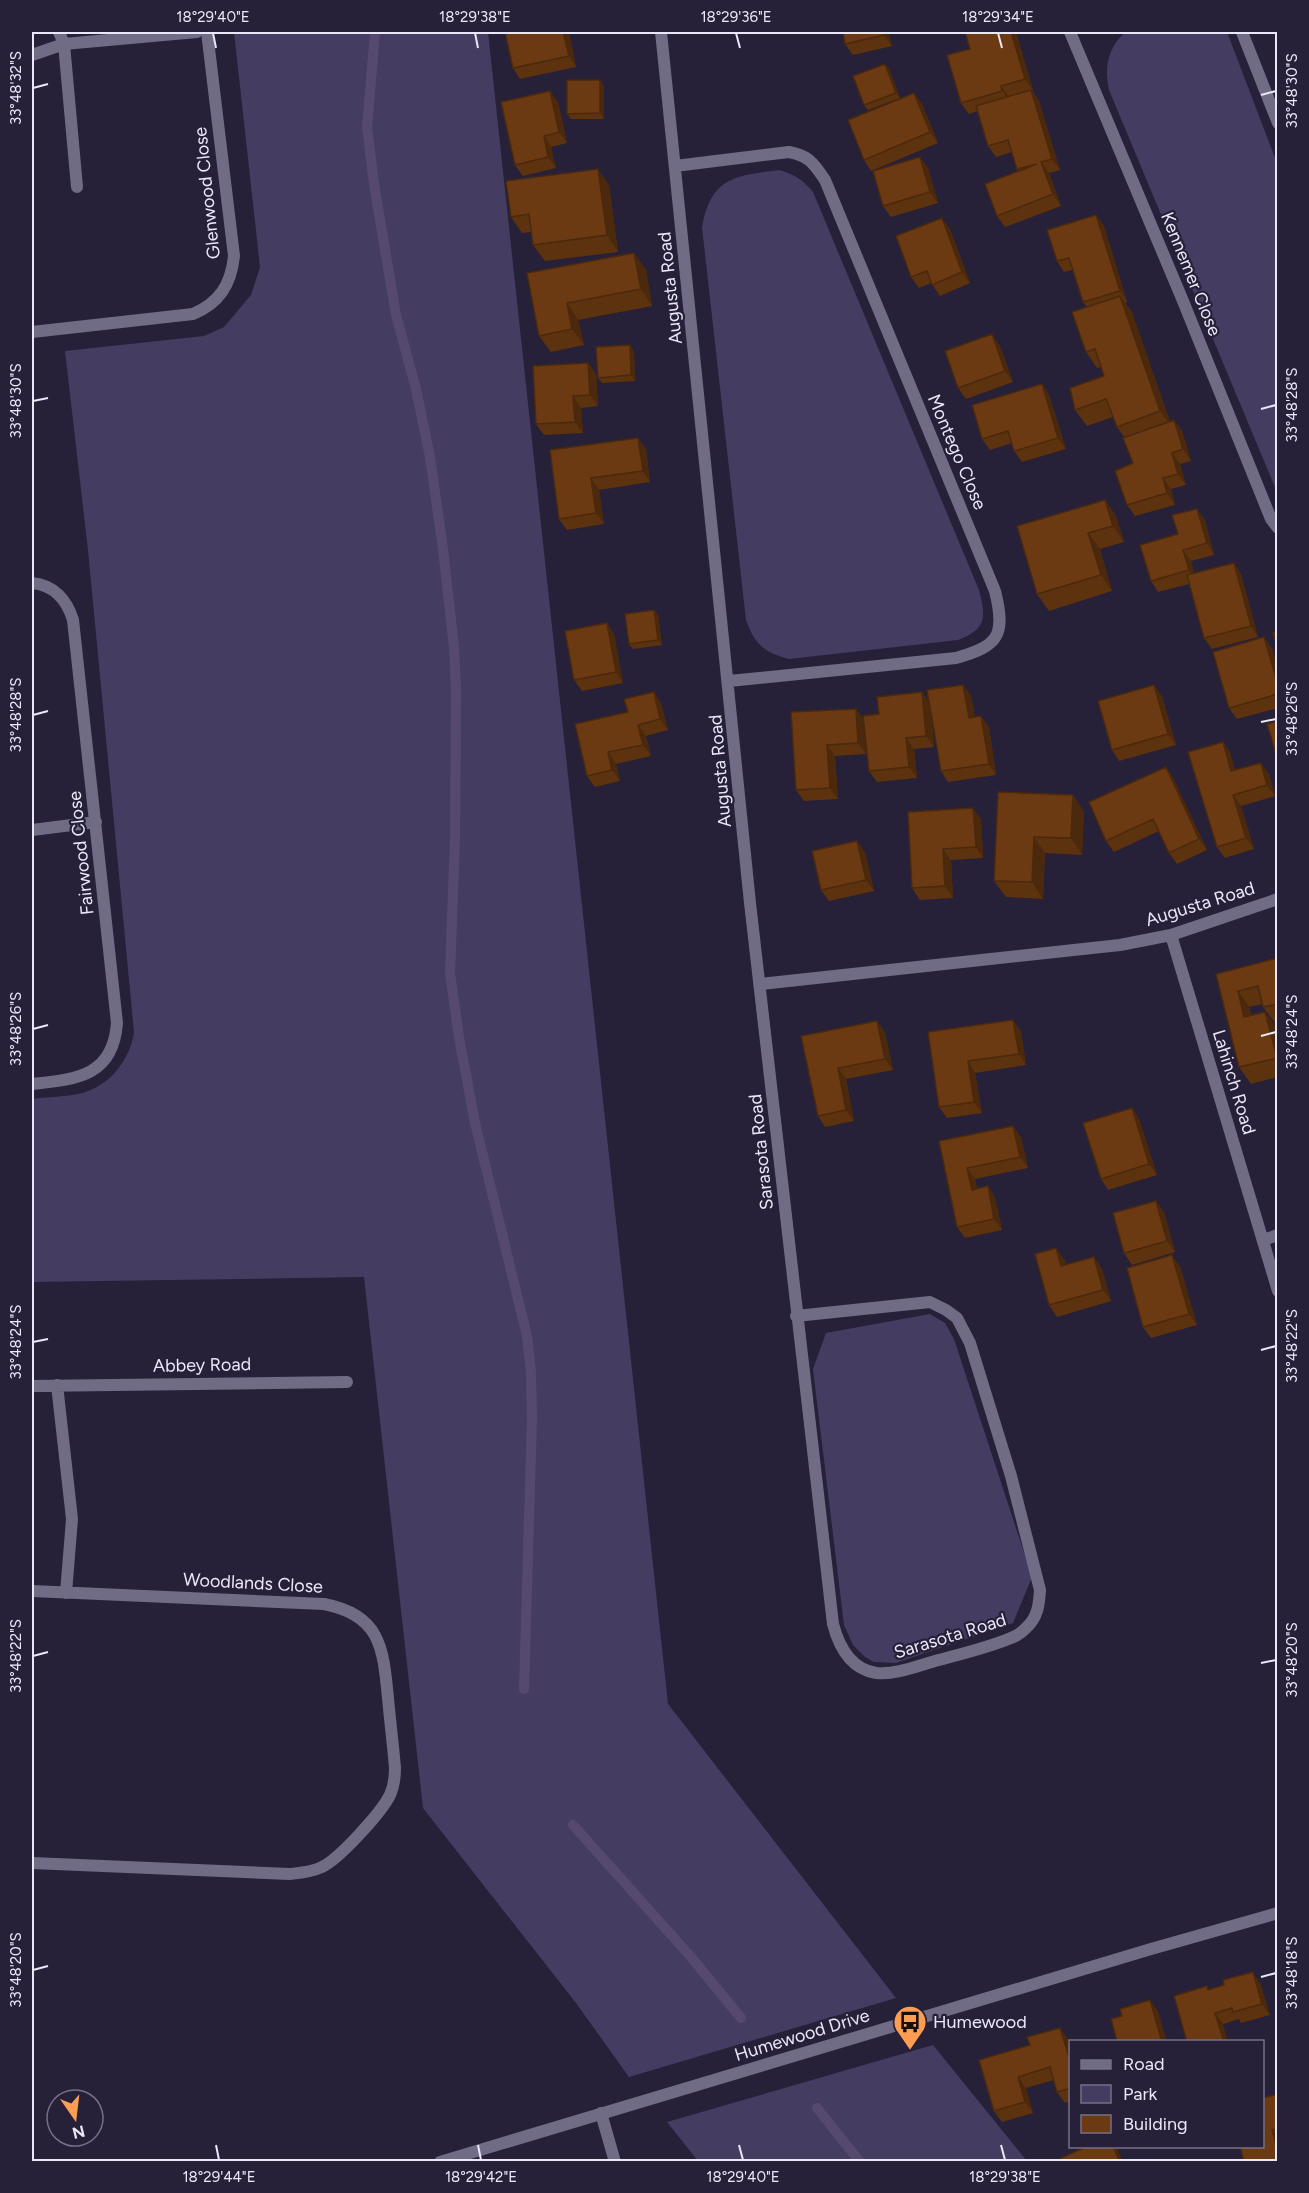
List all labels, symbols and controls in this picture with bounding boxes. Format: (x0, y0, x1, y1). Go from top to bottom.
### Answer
text: 18°29'40"E (176, 8, 250, 26)
text: 18°29'38"E (439, 8, 511, 26)
text: 18°29'36"E (700, 8, 772, 26)
text: 18°29'34"E (962, 8, 1034, 26)
text: 33°48'32"S (7, 51, 25, 125)
text: 33°48'30"S (1283, 53, 1301, 129)
street label: Glenwood Close (189, 126, 225, 260)
street label: Kennemer Close (1156, 209, 1226, 339)
street label: Augusta Road (653, 231, 687, 345)
text: 33°48'30"S (7, 363, 25, 439)
text: 33°48'28"S (1283, 368, 1301, 443)
street label: Montego Close (923, 391, 991, 513)
text: 33°48'28"S (7, 678, 25, 753)
text: 33°48'26"S (1283, 682, 1301, 756)
street label: Augusta Road (704, 714, 736, 828)
street label: Fairwood Close (64, 790, 98, 916)
street label: Augusta Road (1143, 877, 1257, 931)
text: 33°48'26"S (7, 992, 25, 1066)
text: 33°48'24"S (1283, 994, 1301, 1070)
street label: Lahinch Road (1208, 1027, 1260, 1137)
street label: Sarasota Road (744, 1093, 778, 1211)
text: 33°48'24"S (7, 1304, 25, 1380)
text: 33°48'22"S (1283, 1309, 1301, 1383)
street label: Abbey Road (153, 1353, 251, 1377)
street label: Woodlands Close (182, 1568, 324, 1598)
street label: Sarasota Road (891, 1609, 1009, 1663)
text: 33°48'22"S (7, 1619, 25, 1693)
text: 33°48'20"S (1283, 1622, 1301, 1698)
text: 33°48'20"S (7, 1932, 25, 2008)
text: 33°48'18"S (1283, 1937, 1301, 2009)
street label: Humewood Drive (732, 2004, 872, 2066)
bus stop icon: Humewood (892, 2004, 928, 2051)
place label: Humewood (933, 2011, 1027, 2033)
legend (1069, 2040, 1264, 2148)
text: Road (1123, 2053, 1164, 2075)
text: Park (1123, 2083, 1158, 2105)
north arrow (45, 2088, 105, 2148)
text: Building (1123, 2113, 1188, 2135)
text: N (70, 2121, 87, 2143)
text: 18°29'44"E (182, 2168, 256, 2186)
text: 18°29'42"E (445, 2168, 517, 2186)
text: 18°29'40"E (706, 2168, 780, 2186)
text: 18°29'38"E (969, 2168, 1041, 2186)

